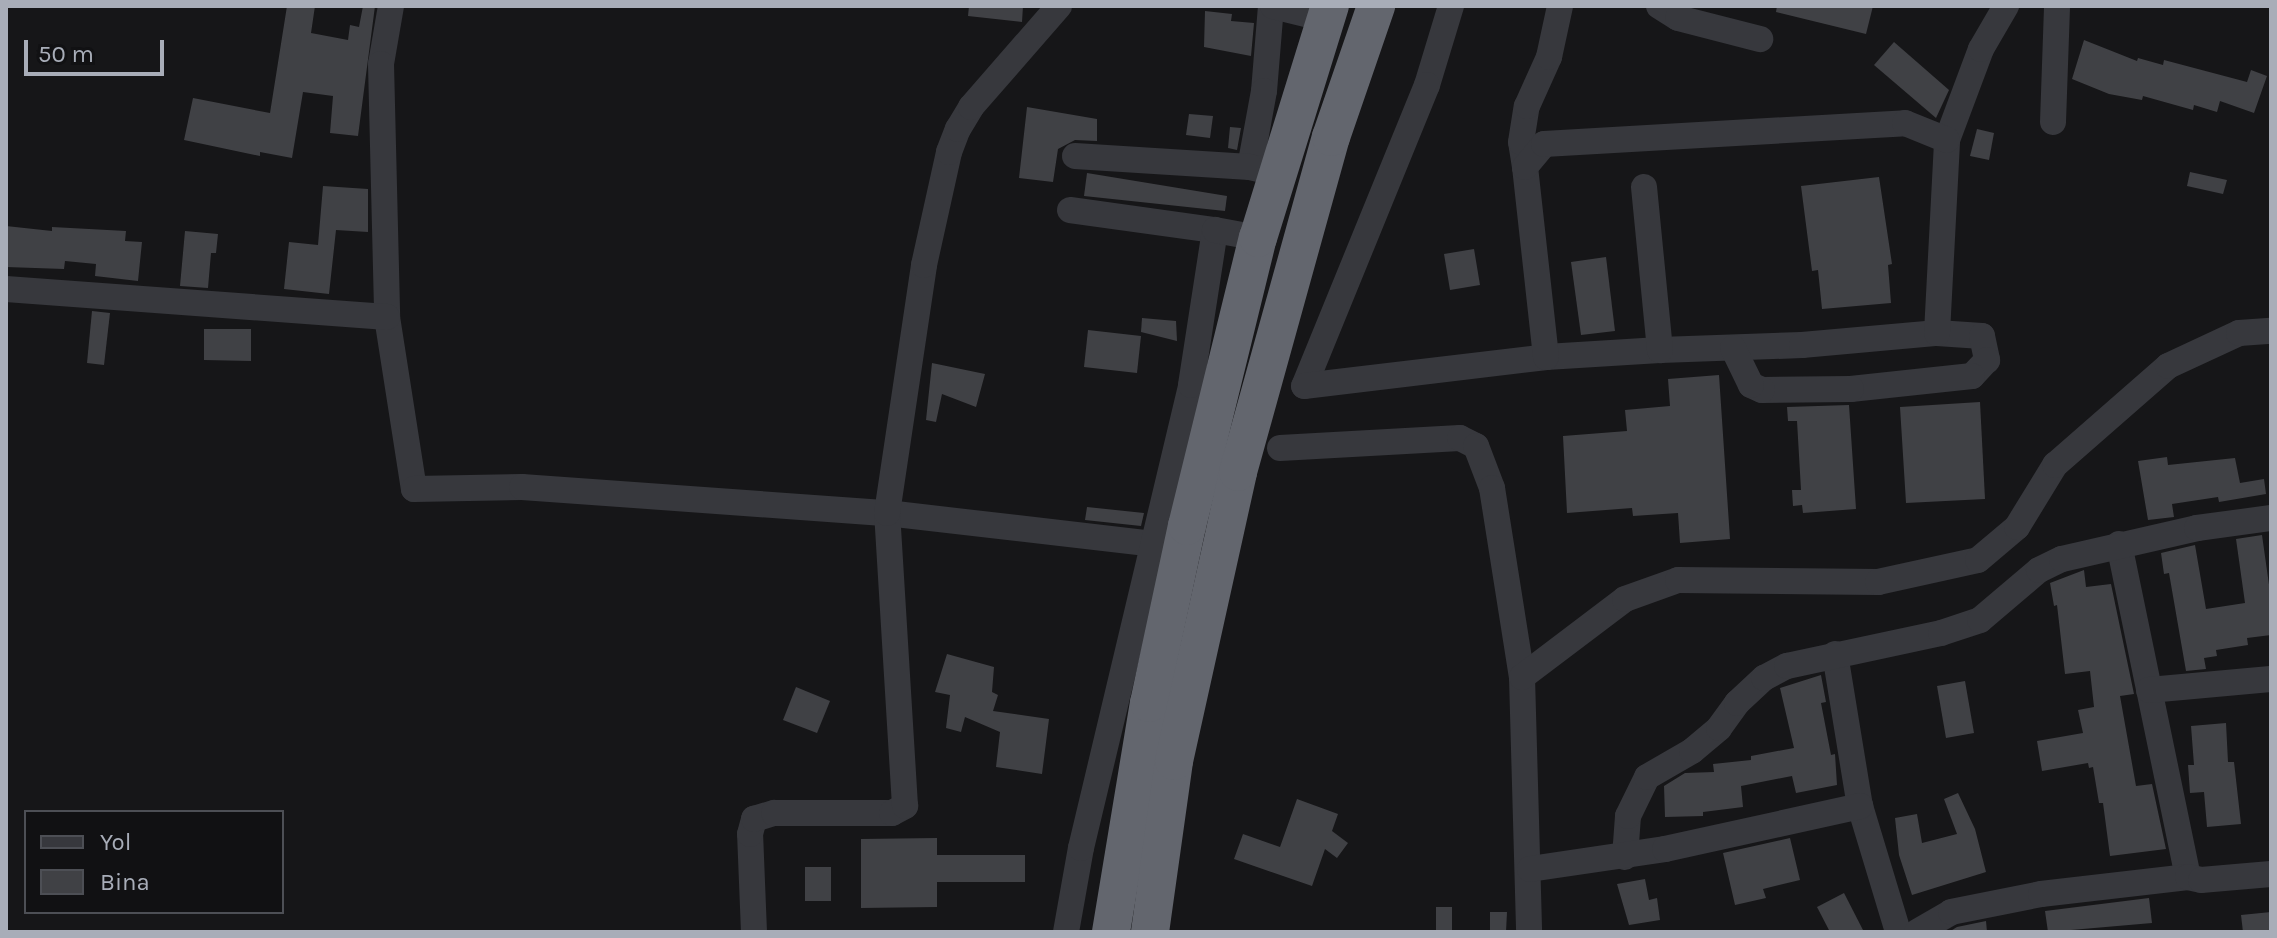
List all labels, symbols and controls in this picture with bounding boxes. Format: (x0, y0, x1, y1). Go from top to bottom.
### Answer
scale bar (28, 24, 168, 74)
text: 50 m (38, 40, 94, 68)
legend (24, 810, 284, 914)
text: Yol (100, 828, 131, 856)
text: Bina (100, 868, 150, 896)

